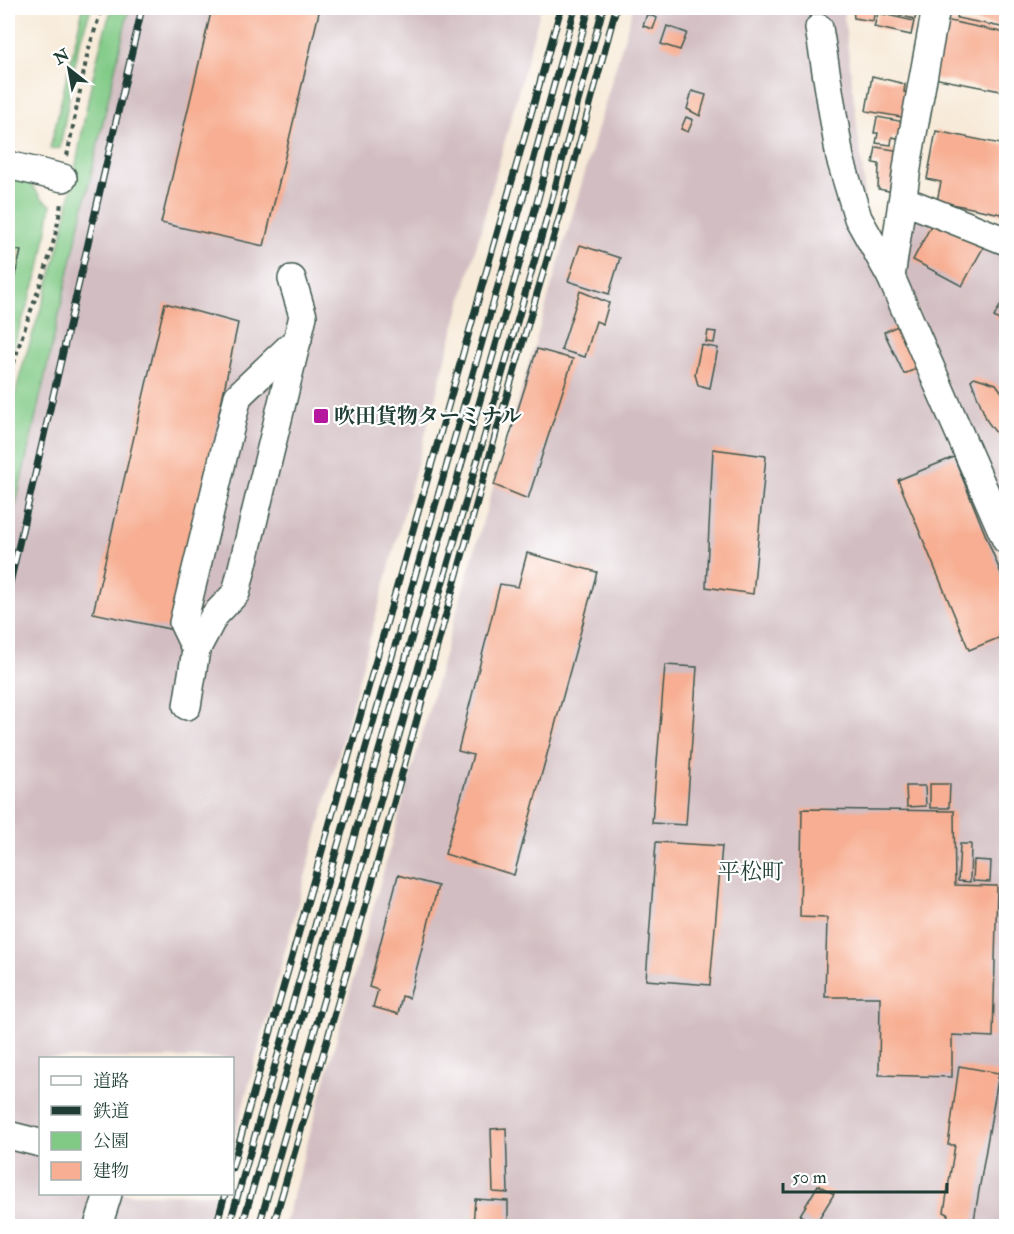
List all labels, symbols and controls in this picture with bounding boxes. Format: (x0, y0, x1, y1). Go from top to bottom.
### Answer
north arrow (39, 39, 99, 99)
text: N (50, 44, 74, 70)
place label: 吹田貨物ターミナル (334, 403, 522, 430)
marker: 吹田貨物ターミナル (312, 407, 330, 425)
district label: 平松町 (718, 858, 784, 886)
legend (39, 1057, 234, 1195)
text: 道路 (93, 1070, 129, 1093)
text: 鉄道 (93, 1100, 129, 1123)
text: 公園 (93, 1130, 129, 1153)
scale bar (783, 1156, 946, 1194)
text: 建物 (93, 1160, 129, 1183)
text: 50 m (792, 1166, 827, 1189)

